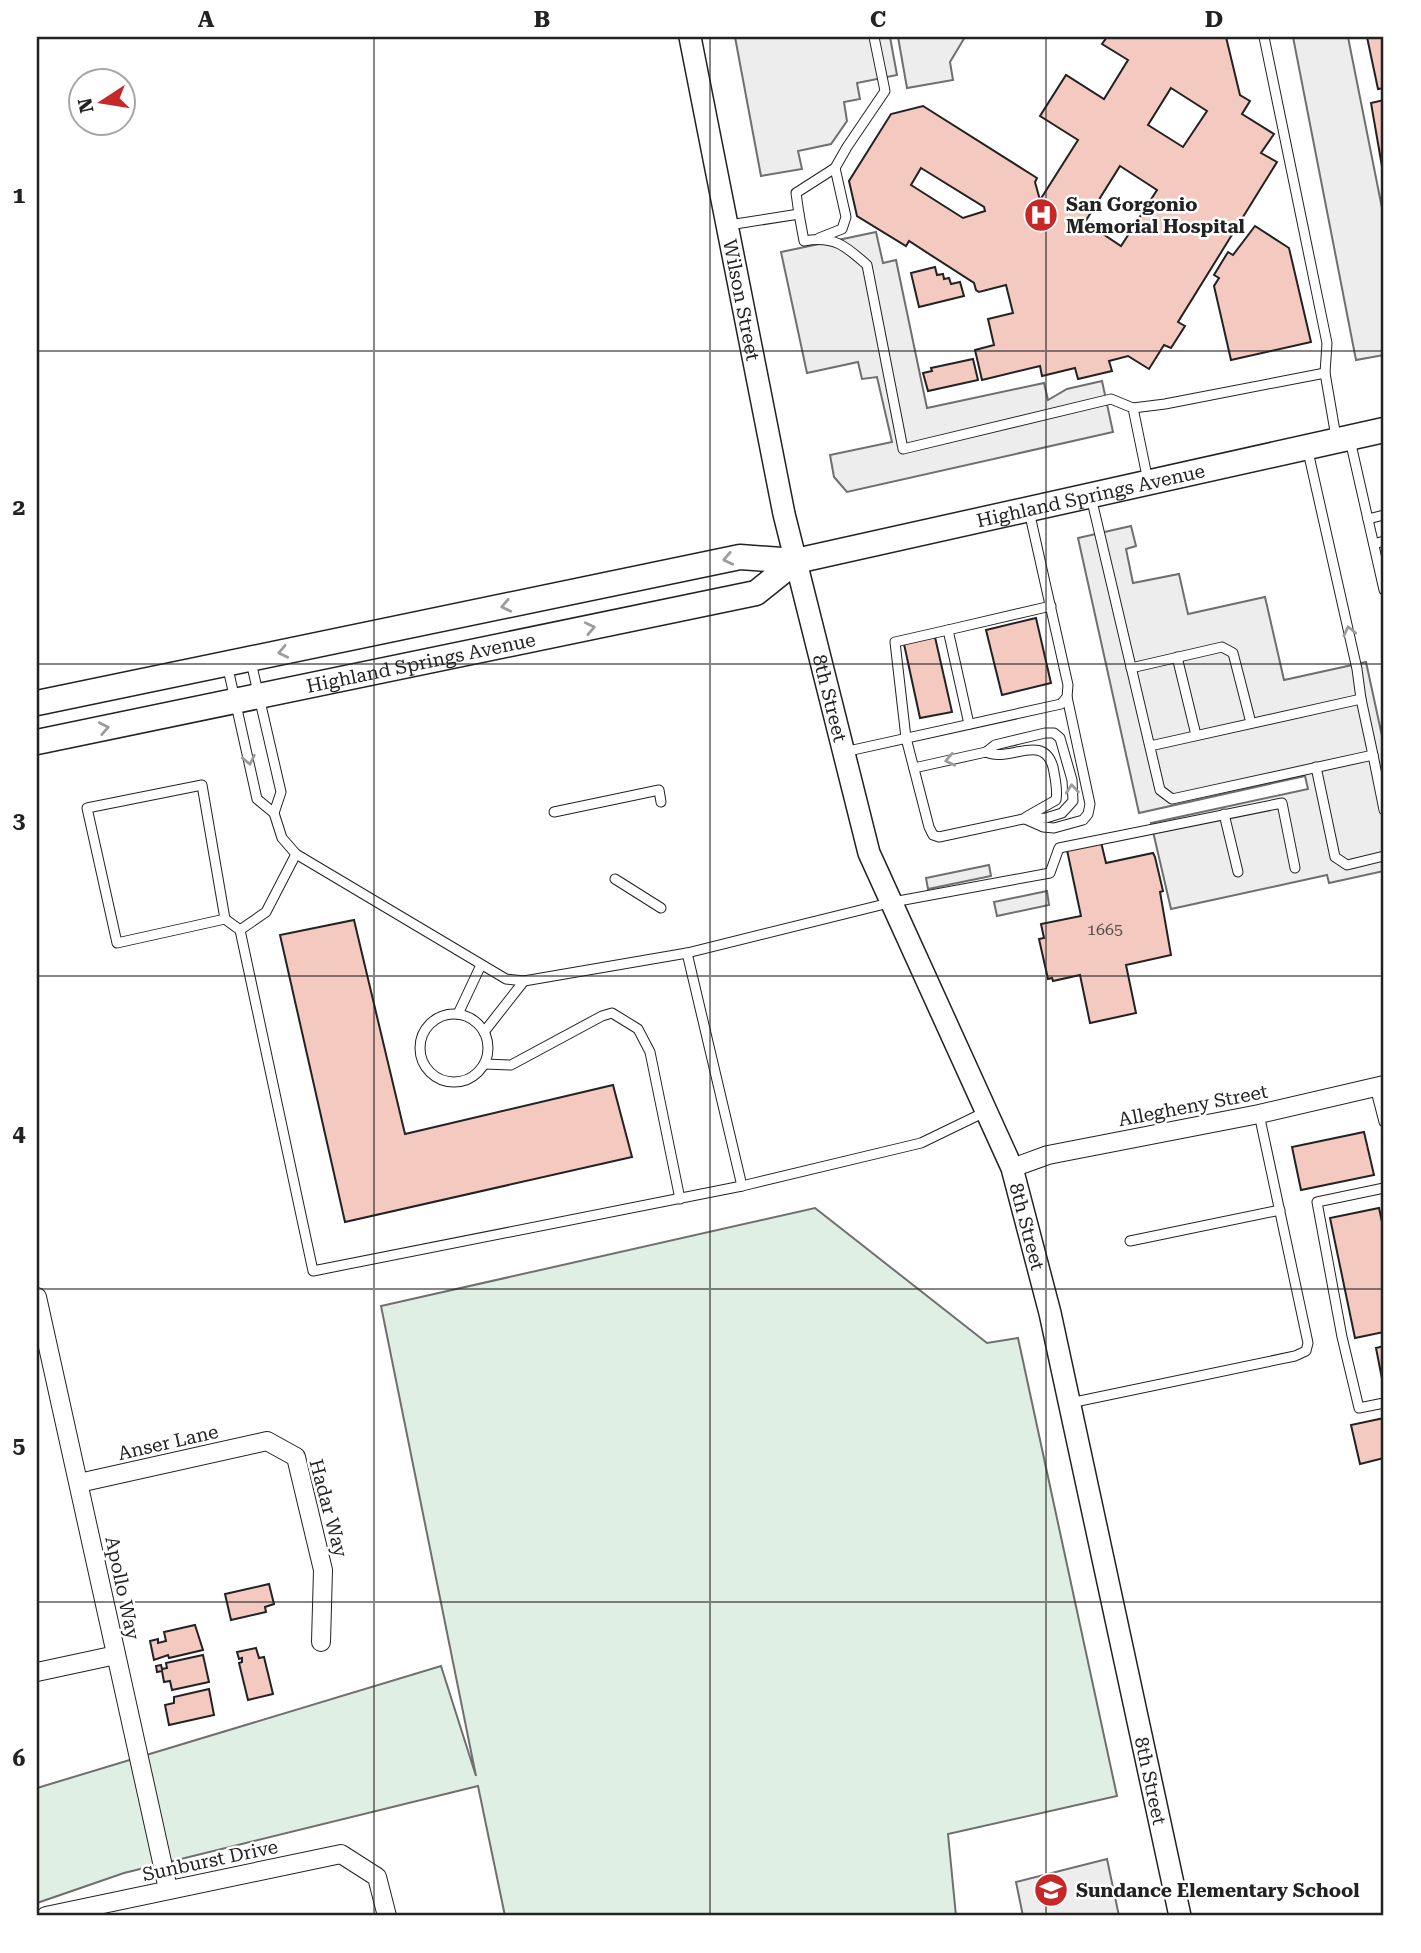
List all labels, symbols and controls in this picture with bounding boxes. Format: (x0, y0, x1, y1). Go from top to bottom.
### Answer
text: A (198, 6, 215, 33)
text: B (534, 6, 550, 33)
text: C (870, 6, 886, 33)
text: D (1205, 6, 1223, 33)
north arrow (66, 66, 136, 136)
text: N (73, 96, 99, 115)
text: 1 (13, 182, 26, 209)
place label: San Gorgonio Memorial Hospital (1066, 193, 1245, 238)
hospital icon: San Gorgonio Memorial Hospital (1022, 196, 1060, 234)
street label: Wilson Street (718, 237, 765, 363)
street label: Highland Springs Avenue (974, 459, 1207, 532)
text: 2 (13, 494, 25, 521)
one-way arrow (722, 551, 734, 566)
one-way arrow (500, 597, 512, 612)
one-way arrow (584, 621, 596, 636)
one-way arrow (1342, 626, 1357, 638)
street label: Highland Springs Avenue (304, 628, 537, 698)
one-way arrow (277, 643, 289, 658)
street label: 8th Street (808, 652, 852, 744)
one-way arrow (98, 721, 110, 736)
one-way arrow (944, 752, 956, 767)
one-way arrow (240, 754, 255, 766)
one-way arrow (1065, 783, 1080, 794)
text: 3 (13, 807, 26, 834)
house number: 1665 (1087, 920, 1123, 939)
street label: Allegheny Street (1116, 1080, 1270, 1131)
text: 4 (13, 1120, 26, 1147)
street label: 8th Street (1004, 1180, 1049, 1273)
street label: Anser Lane (116, 1420, 221, 1465)
text: 5 (13, 1432, 26, 1459)
street label: Hadar Way (304, 1457, 353, 1560)
street label: Apollo Way (100, 1534, 145, 1643)
street label: 8th Street (1130, 1735, 1171, 1827)
text: 6 (13, 1745, 26, 1772)
street label: Sunburst Drive (140, 1835, 280, 1886)
school or university icon: Sundance Elementary School (1032, 1871, 1070, 1909)
place label: Sundance Elementary School (1076, 1879, 1360, 1902)

